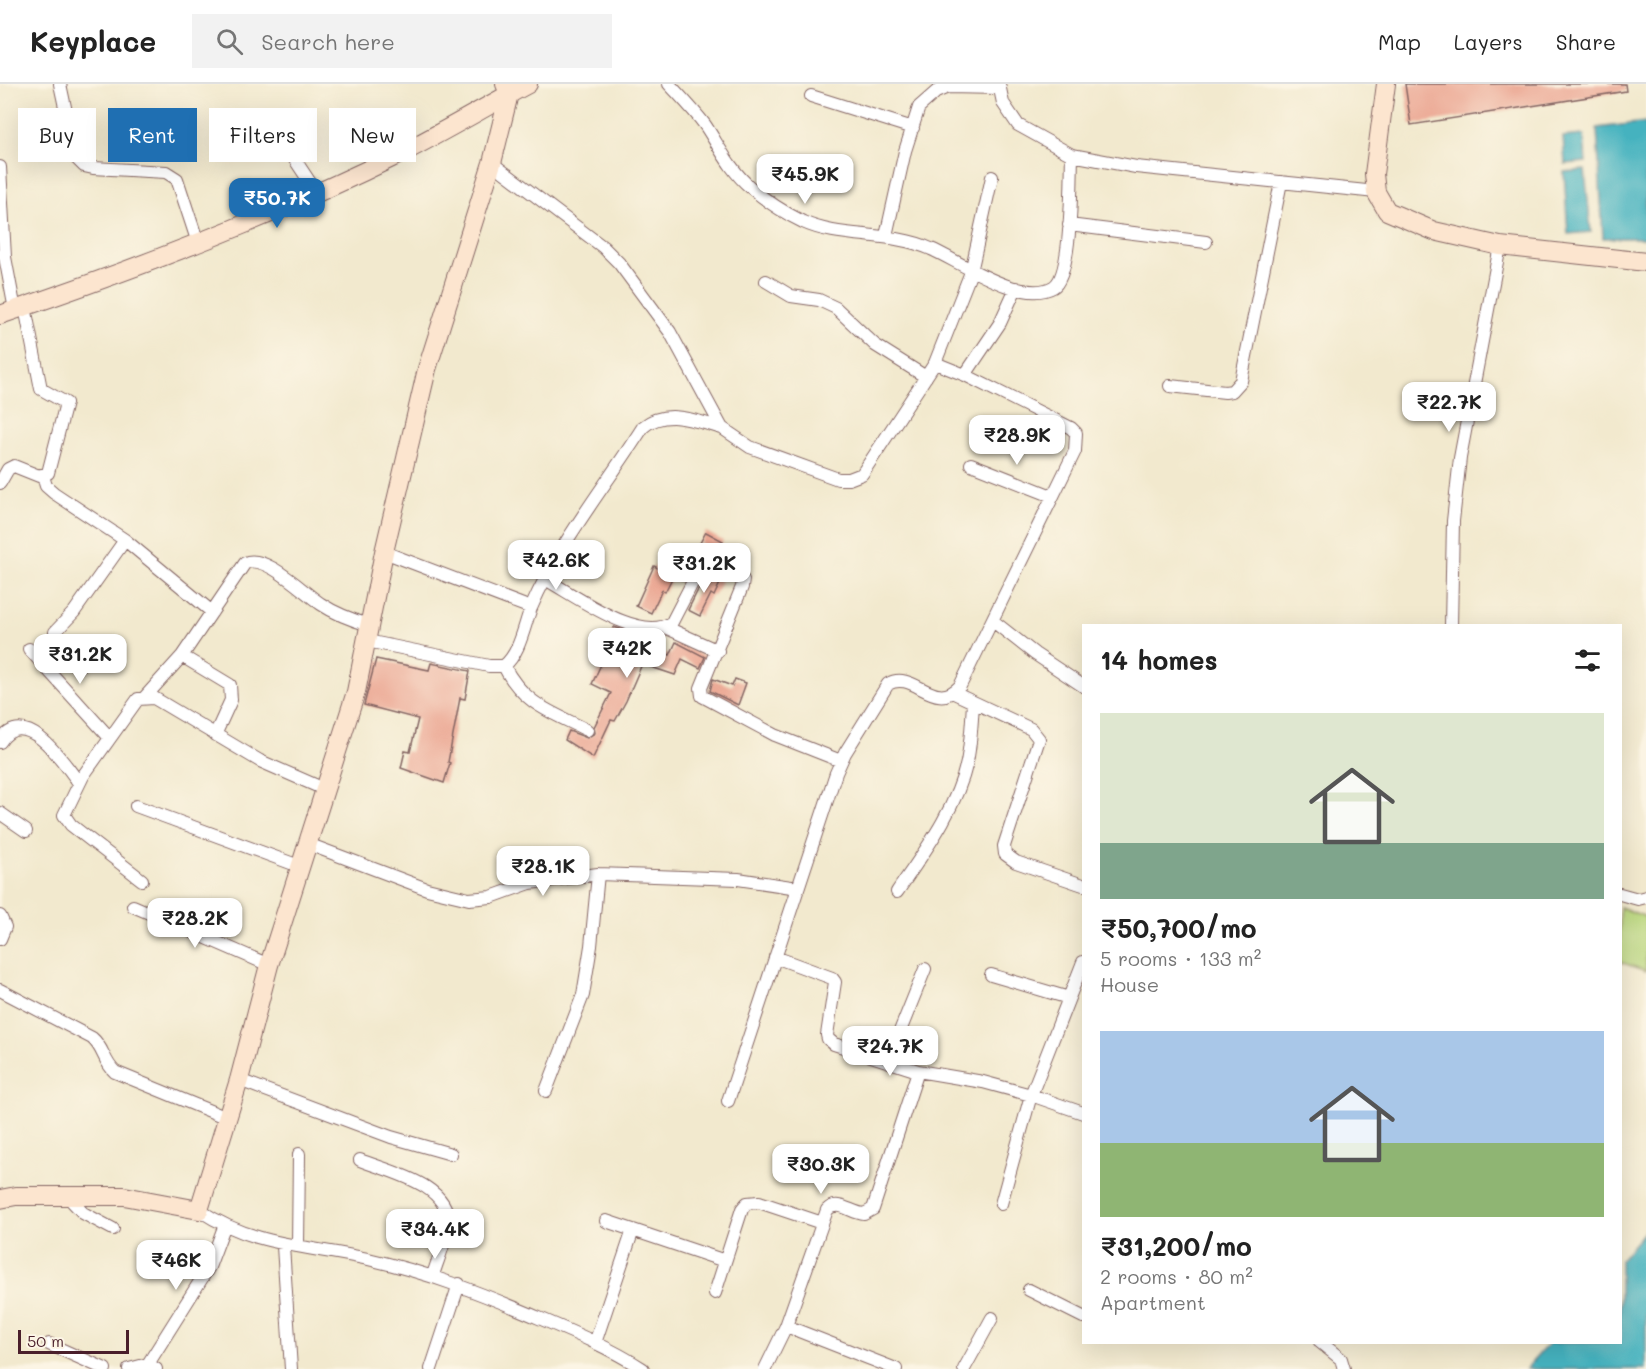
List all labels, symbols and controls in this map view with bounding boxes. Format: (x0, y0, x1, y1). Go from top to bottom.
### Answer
search box (192, 14, 612, 68)
text: Keyplace (30, 23, 156, 59)
icon: search (213, 25, 246, 58)
text: Search here (261, 27, 395, 56)
text: Map (1378, 28, 1421, 55)
text: Layers (1454, 28, 1523, 55)
text: Share (1556, 28, 1616, 55)
chip: Buy (18, 108, 96, 162)
chip: Rent (108, 108, 197, 162)
chip: Filters (209, 108, 317, 162)
chip: New (329, 108, 416, 162)
pin: ₹45.9K (756, 154, 854, 205)
text: ₹45.9K (771, 160, 839, 186)
pin: ₹50.7K (228, 178, 326, 229)
text: ₹50.7K (243, 184, 311, 210)
pin: ₹22.7K (1400, 382, 1498, 433)
text: ₹22.7K (1416, 388, 1482, 414)
pin: ₹28.9K (968, 415, 1066, 466)
text: ₹28.9K (983, 421, 1051, 447)
pin: ₹42.6K (507, 540, 605, 591)
pin: ₹31.2K (655, 543, 753, 594)
text: ₹42.6K (522, 546, 590, 572)
text: ₹31.2K (672, 549, 736, 575)
pin: ₹42K (591, 628, 663, 679)
pin: ₹31.2K (31, 634, 129, 685)
text: ₹42K (602, 634, 652, 660)
text: ₹31.2K (48, 640, 112, 666)
text: 14 homes (1100, 643, 1218, 677)
icon: filters (1571, 644, 1604, 677)
icon: home (1298, 752, 1406, 860)
pin: ₹28.1K (494, 846, 592, 897)
text: ₹28.1K (511, 852, 576, 878)
pin: ₹28.2K (146, 898, 244, 949)
text: ₹28.2K (161, 904, 229, 930)
text: ₹50,700/mo (1100, 911, 1257, 945)
text: 5 rooms · 133 m² (1100, 945, 1261, 971)
text: House (1100, 971, 1159, 997)
pin: ₹24.7K (841, 1026, 939, 1077)
text: ₹24.7K (856, 1032, 924, 1058)
icon: home (1298, 1070, 1406, 1178)
pin: ₹30.3K (772, 1144, 870, 1195)
text: ₹30.3K (786, 1150, 856, 1176)
pin: ₹34.4K (386, 1209, 484, 1260)
text: ₹34.4K (400, 1215, 470, 1241)
text: ₹31,200/mo (1100, 1229, 1252, 1263)
pin: ₹46K (140, 1240, 212, 1291)
text: ₹46K (150, 1246, 202, 1272)
text: 2 rooms · 80 m² (1100, 1263, 1253, 1289)
text: Apartment (1100, 1289, 1206, 1315)
scale bar (18, 1327, 129, 1354)
text: 50 m (27, 1330, 64, 1351)

